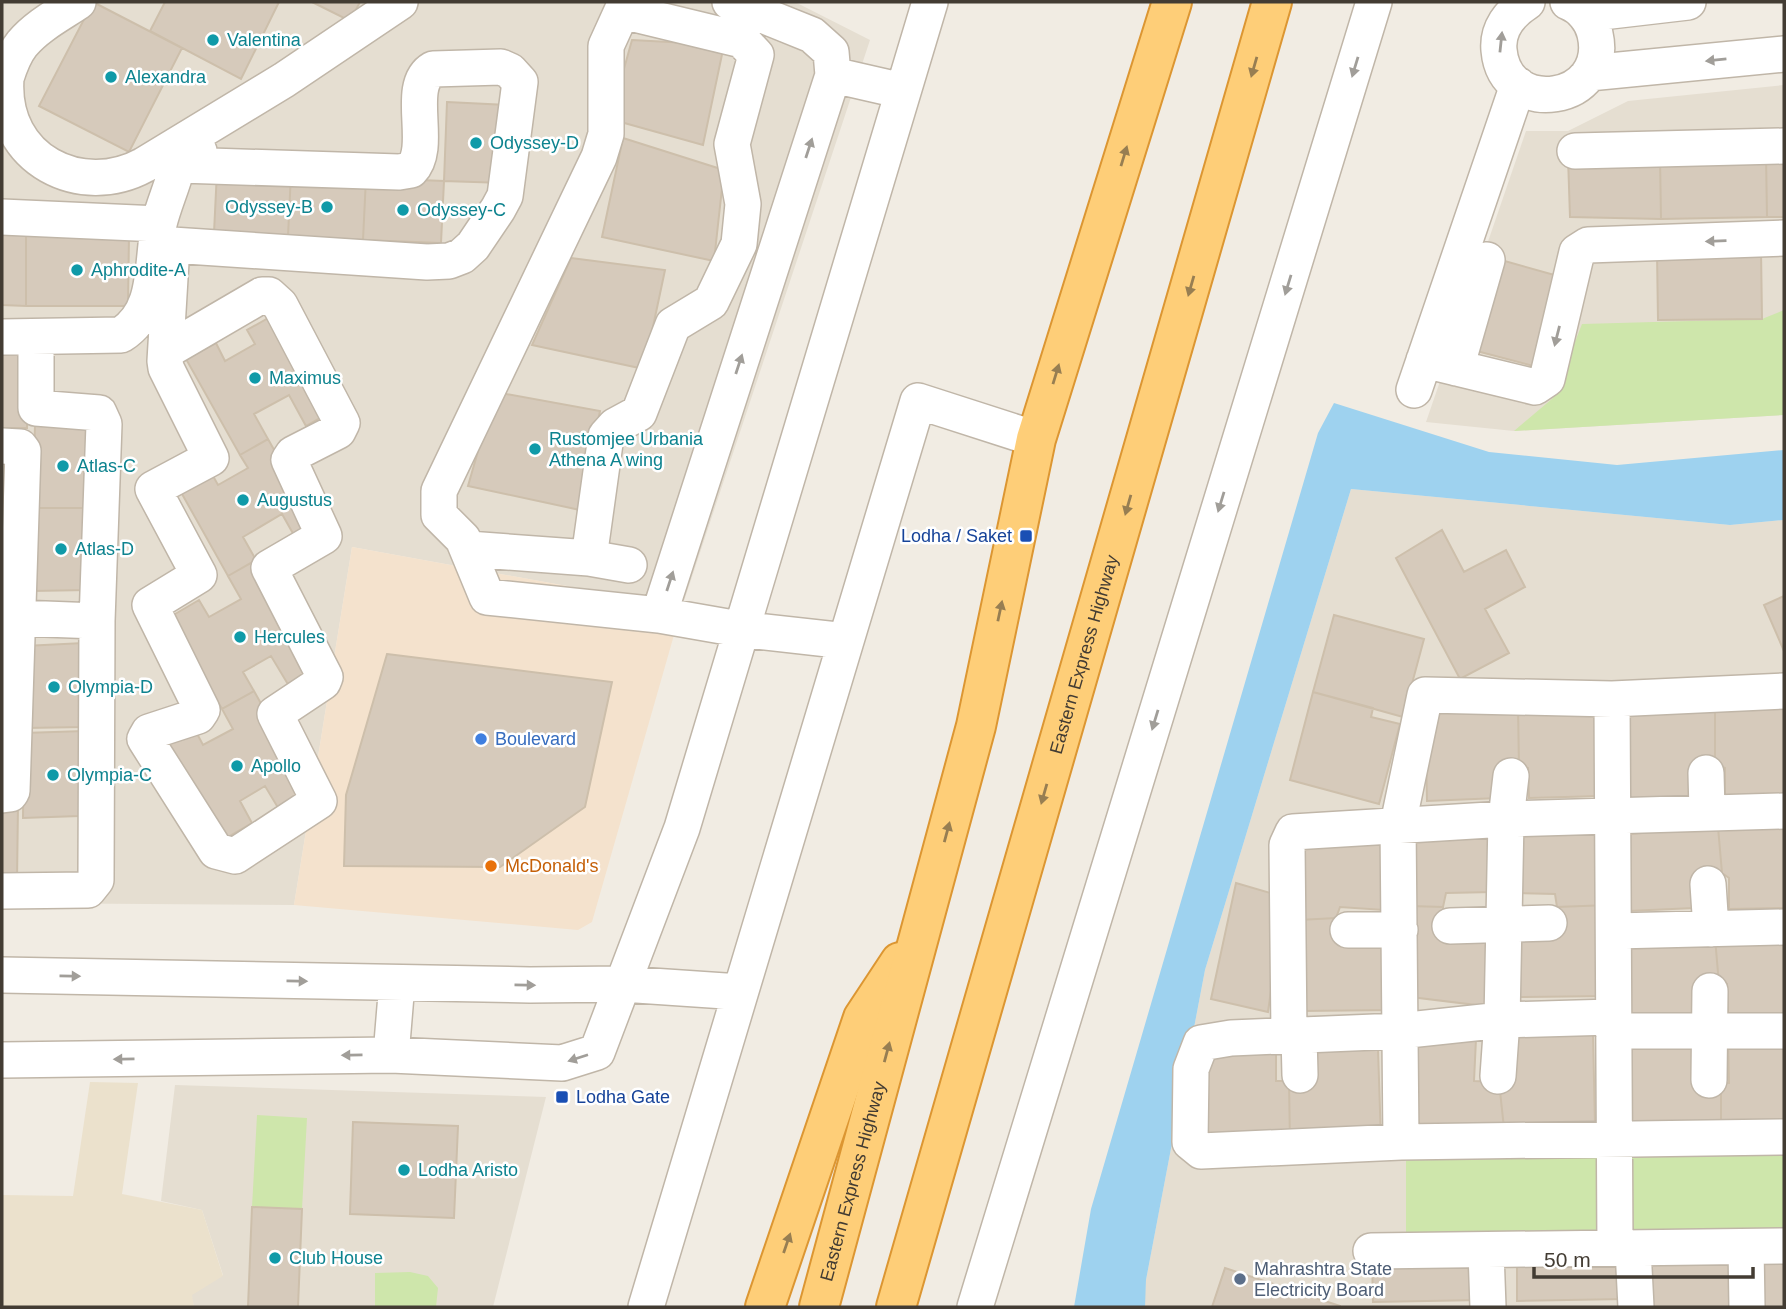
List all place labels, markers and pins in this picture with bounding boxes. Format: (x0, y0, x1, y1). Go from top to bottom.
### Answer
place label: Valentina (227, 30, 302, 50)
marker: Valentina (205, 32, 221, 48)
place label: Alexandra (125, 67, 207, 87)
marker: Alexandra (103, 69, 119, 85)
place label: Odyssey-D (490, 133, 579, 153)
marker: Odyssey-D (468, 135, 484, 151)
place label: Odyssey-B (225, 197, 313, 217)
marker: Odyssey-B (319, 199, 335, 215)
place label: Odyssey-C (417, 200, 506, 220)
marker: Odyssey-C (395, 202, 411, 218)
place label: Aphrodite-A (91, 260, 186, 280)
marker: Aphrodite-A (69, 262, 85, 278)
place label: Maximus (269, 368, 341, 388)
marker: Maximus (247, 370, 263, 386)
place label: Rustomjee Urbania Athena A wing (549, 429, 704, 470)
marker: Rustomjee Urbania Athena A wing (527, 441, 543, 457)
place label: Atlas-C (77, 456, 136, 476)
marker: Atlas-C (55, 458, 71, 474)
place label: Augustus (257, 490, 332, 510)
marker: Augustus (235, 492, 251, 508)
place label: Lodha / Saket (901, 526, 1012, 546)
marker: Lodha / Saket (1018, 528, 1034, 544)
place label: Atlas-D (75, 539, 134, 559)
marker: Atlas-D (53, 541, 69, 557)
place label: Hercules (254, 627, 325, 647)
marker: Hercules (232, 629, 248, 645)
place label: Olympia-D (68, 677, 153, 697)
marker: Olympia-D (46, 679, 62, 695)
place label: Boulevard (495, 729, 576, 749)
marker: Boulevard (473, 731, 489, 747)
place label: Apollo (251, 756, 301, 776)
marker: Apollo (229, 758, 245, 774)
place label: Olympia-C (67, 765, 152, 785)
marker: Olympia-C (45, 767, 61, 783)
place label: McDonald's (505, 856, 598, 876)
marker: McDonald's (483, 858, 499, 874)
place label: Lodha Gate (576, 1087, 670, 1107)
marker: Lodha Gate (554, 1089, 570, 1105)
place label: Lodha Aristo (418, 1160, 518, 1180)
marker: Lodha Aristo (396, 1162, 412, 1178)
place label: Club House (289, 1248, 383, 1268)
marker: Club House (267, 1250, 283, 1266)
place label: Mahrashtra State Electricity Board (1254, 1259, 1392, 1300)
marker: Mahrashtra State Electricity Board (1232, 1271, 1248, 1287)

